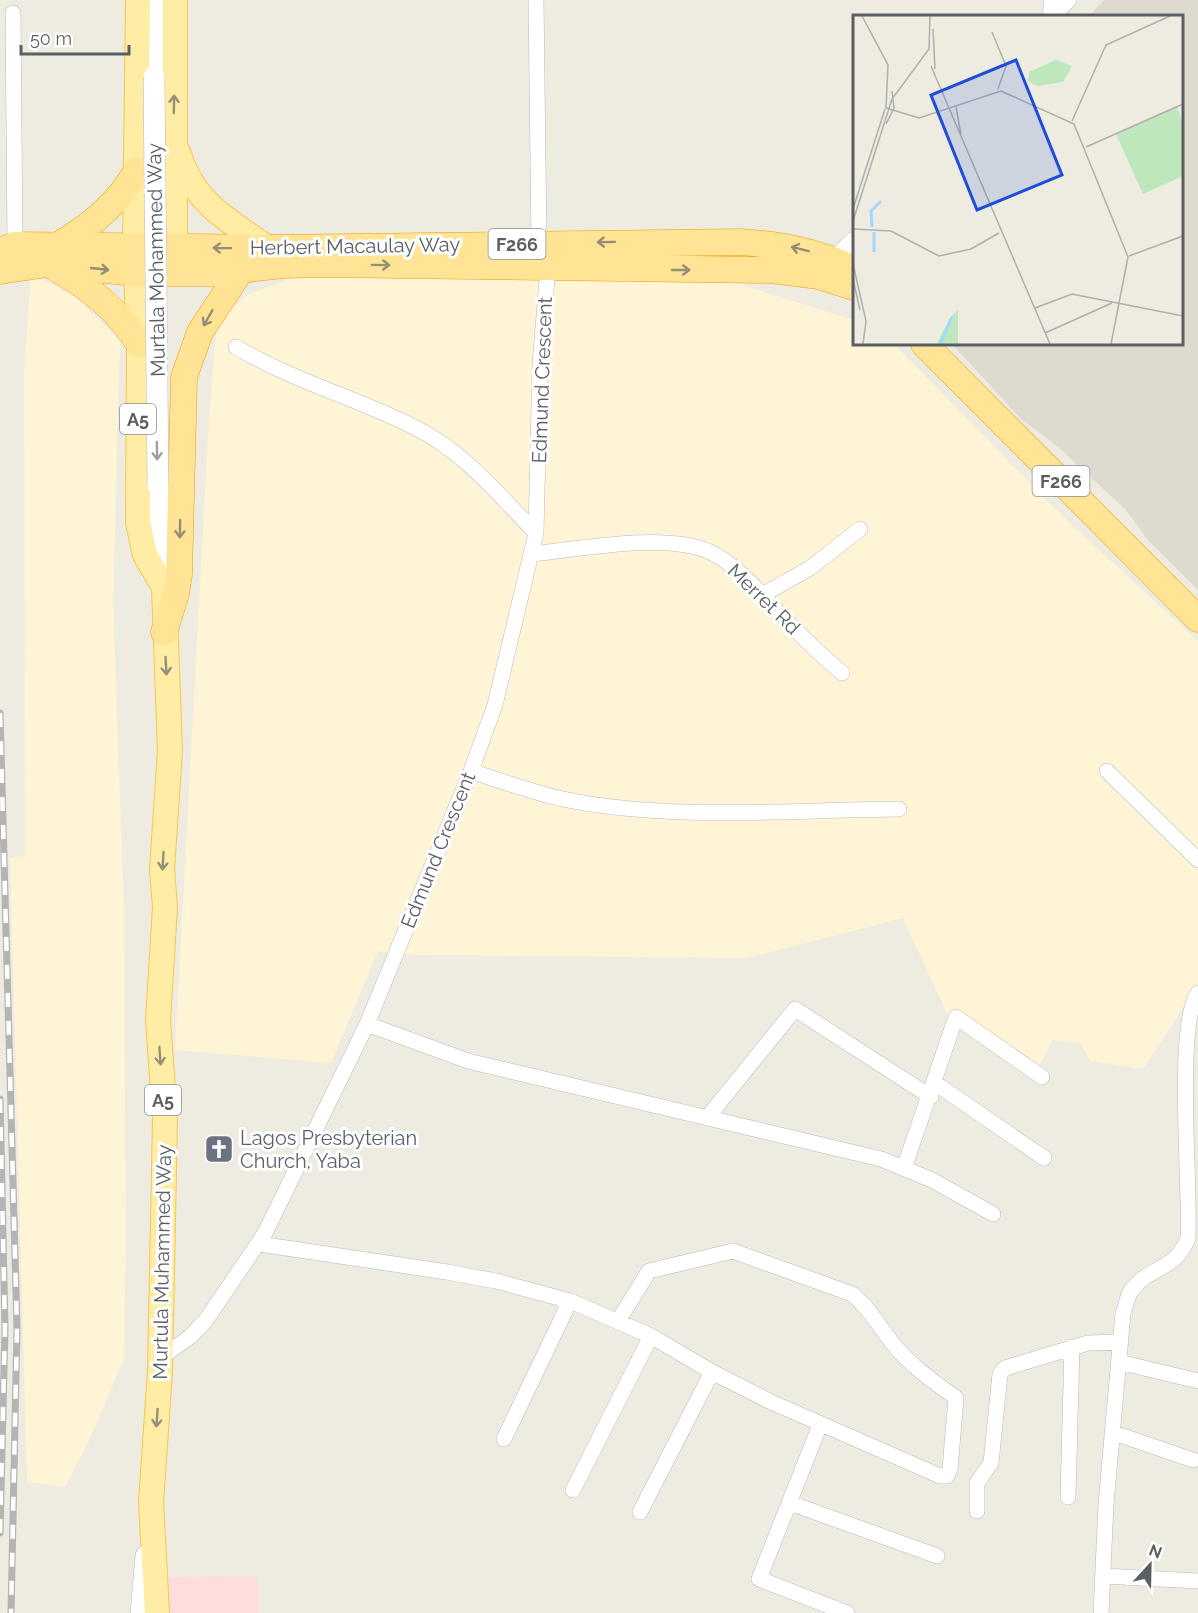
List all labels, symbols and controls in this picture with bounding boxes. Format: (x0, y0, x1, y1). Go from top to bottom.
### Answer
inset map (853, 15, 1183, 345)
scale bar (21, 18, 129, 56)
text: 50 m (30, 28, 72, 49)
one-way arrow (168, 95, 180, 115)
street label: Murtala Mohammed Way (142, 143, 170, 377)
road number: F266 (488, 229, 546, 259)
street label: Herbert Macaulay Way (250, 232, 461, 260)
one-way arrow (596, 236, 616, 248)
one-way arrow (212, 242, 232, 254)
one-way arrow (791, 242, 810, 254)
one-way arrow (370, 259, 390, 271)
one-way arrow (89, 264, 109, 275)
one-way arrow (670, 264, 690, 276)
street label: Edmund Crescent (527, 296, 557, 464)
one-way arrow (202, 309, 213, 327)
road number: A5 (120, 404, 156, 434)
one-way arrow (151, 440, 163, 460)
road number: F266 (1032, 466, 1090, 496)
one-way arrow (174, 519, 185, 539)
street label: Merret Rd (723, 559, 805, 639)
one-way arrow (160, 656, 171, 676)
street label: Edmund Crescent (396, 768, 480, 932)
one-way arrow (157, 850, 168, 870)
one-way arrow (155, 1045, 166, 1065)
road number: A5 (145, 1085, 181, 1115)
place label: Lagos Presbyterian Church, Yaba (240, 1126, 417, 1173)
church icon: Lagos Presbyterian Church, Yaba (203, 1133, 235, 1165)
street label: Murtula Muhammed Way (148, 1144, 176, 1380)
one-way arrow (151, 1408, 162, 1428)
north arrow (1120, 1535, 1180, 1595)
text: N (1146, 1540, 1165, 1563)

